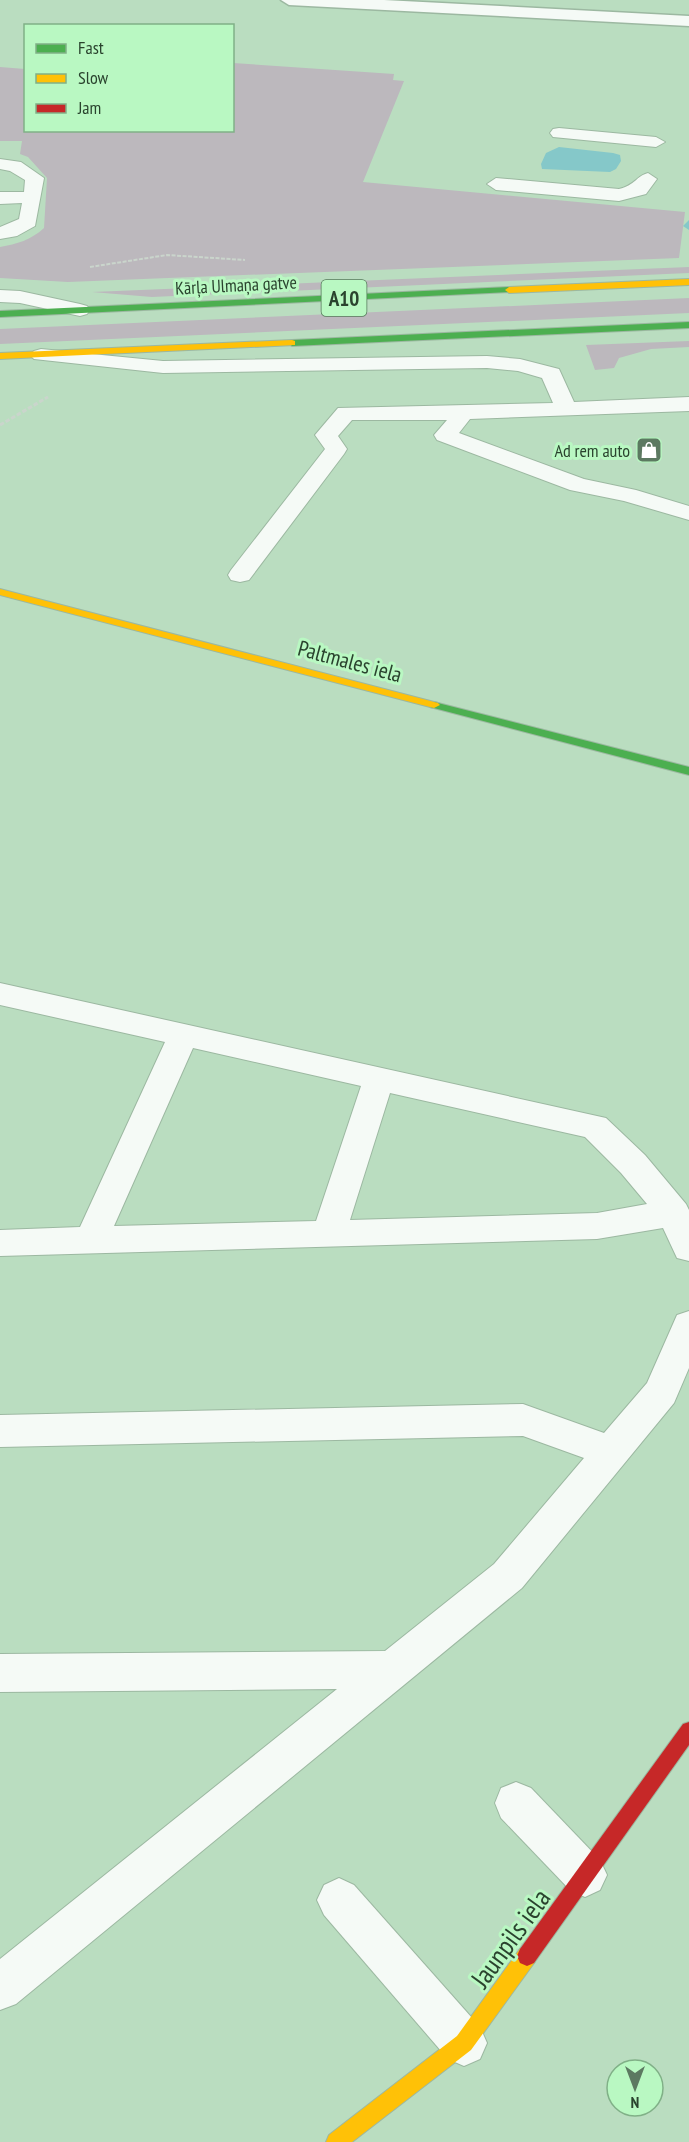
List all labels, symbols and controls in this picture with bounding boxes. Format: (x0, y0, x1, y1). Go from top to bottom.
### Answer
legend (24, 24, 234, 132)
text: Fast (78, 36, 104, 59)
text: Slow (78, 66, 109, 89)
text: Jam (77, 96, 101, 119)
street label: Kārļa Ulmaņa gatve (175, 270, 297, 300)
road number: A10 (322, 280, 366, 316)
shop icon: Ad rem auto (634, 435, 664, 465)
place label: Ad rem auto (554, 439, 630, 462)
street label: Paltmales iela (295, 634, 405, 688)
street label: Jaunpils iela (462, 1882, 557, 1995)
north arrow (605, 2058, 665, 2118)
text: N (631, 2093, 639, 2113)

